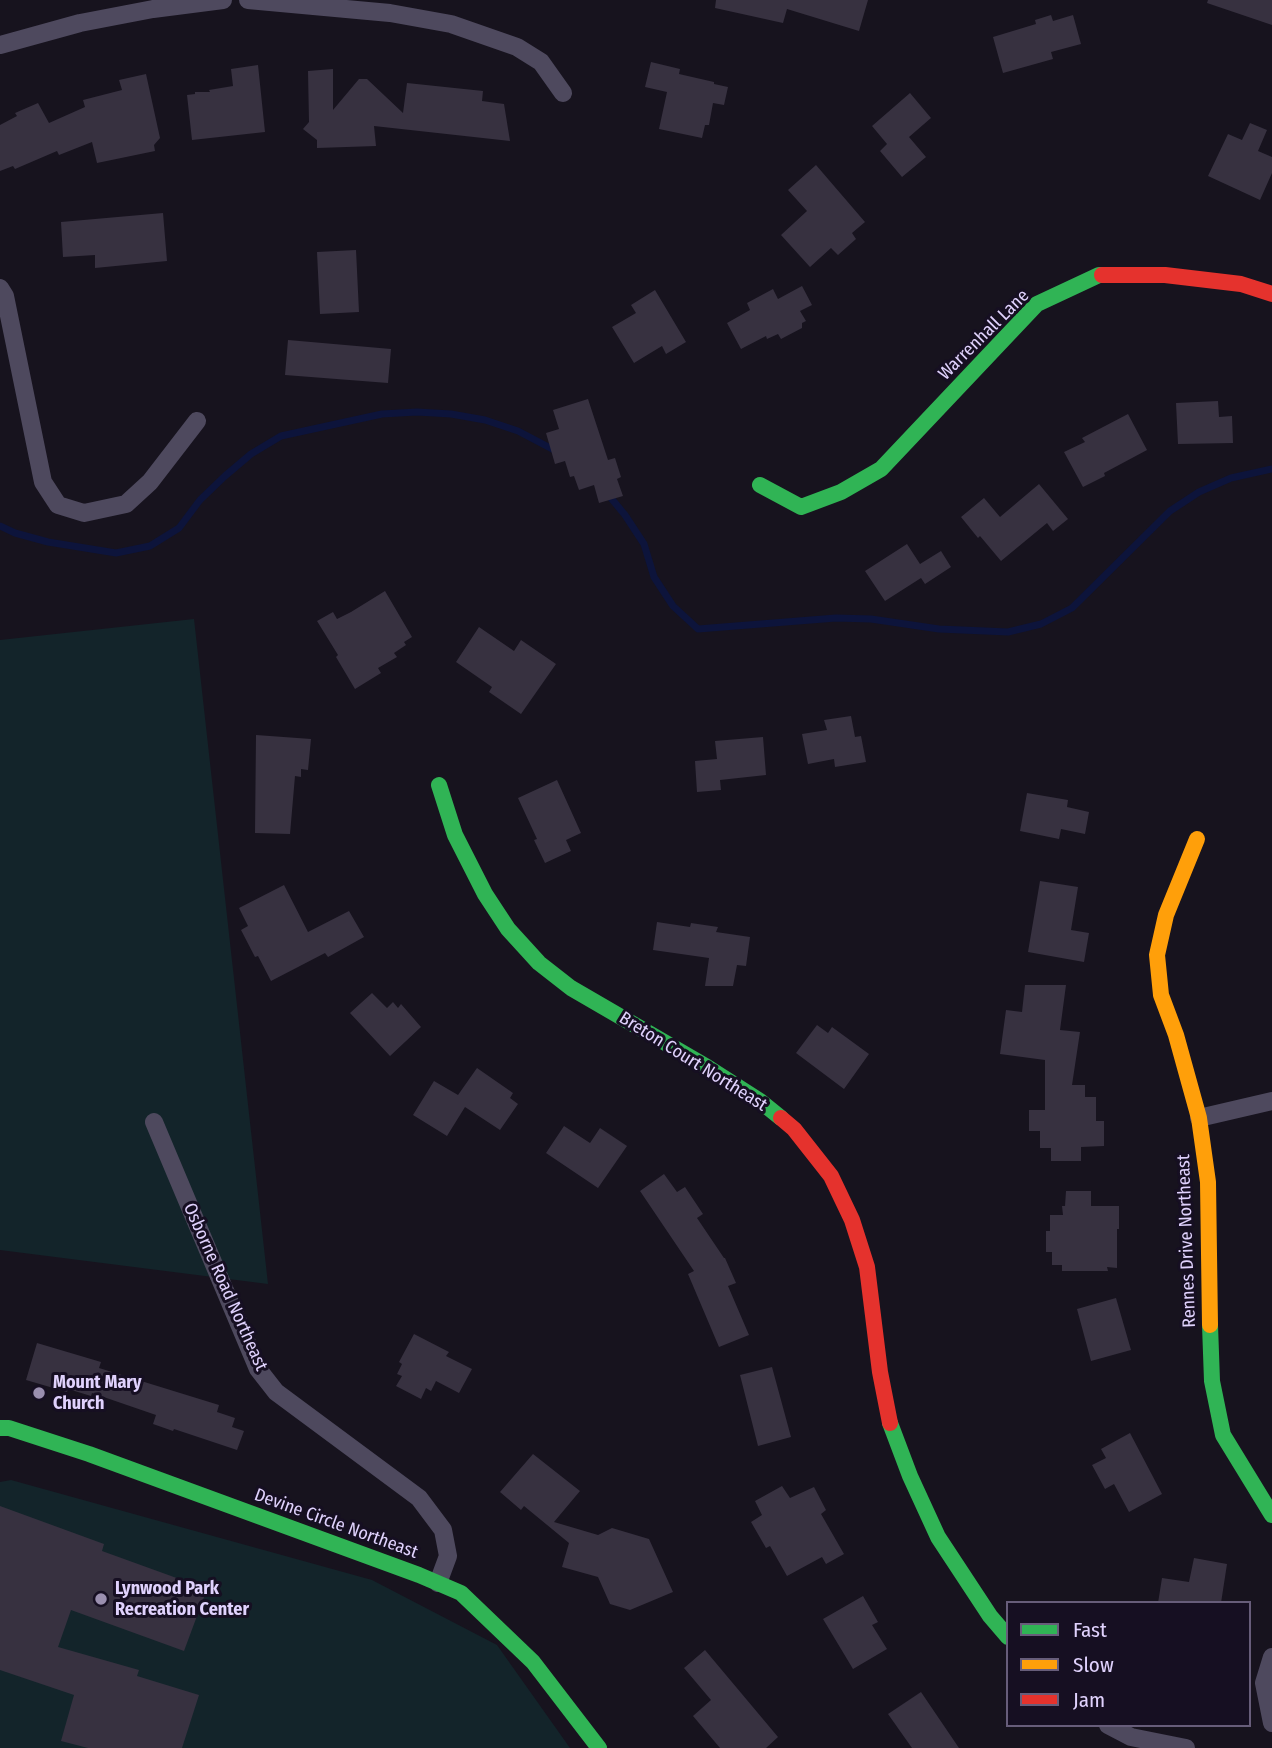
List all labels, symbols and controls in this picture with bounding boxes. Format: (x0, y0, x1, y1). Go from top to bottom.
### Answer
street label: Warrenhall Lane (934, 285, 1034, 385)
street label: Breton Court Northeast (615, 1008, 771, 1116)
street label: Rennes Drive Northeast (1173, 1154, 1201, 1328)
street label: Osborne Road Northeast (178, 1200, 272, 1374)
place label: Mount Mary Church (53, 1372, 141, 1414)
marker: Mount Mary Church (31, 1385, 47, 1401)
street label: Devine Circle Northeast (251, 1484, 421, 1564)
place label: Lynwood Park Recreation Center (115, 1578, 249, 1620)
marker: Lynwood Park Recreation Center (93, 1591, 109, 1607)
legend (1006, 1601, 1251, 1727)
text: Fast (1073, 1617, 1107, 1643)
text: Slow (1073, 1652, 1114, 1678)
text: Jam (1073, 1687, 1105, 1713)

